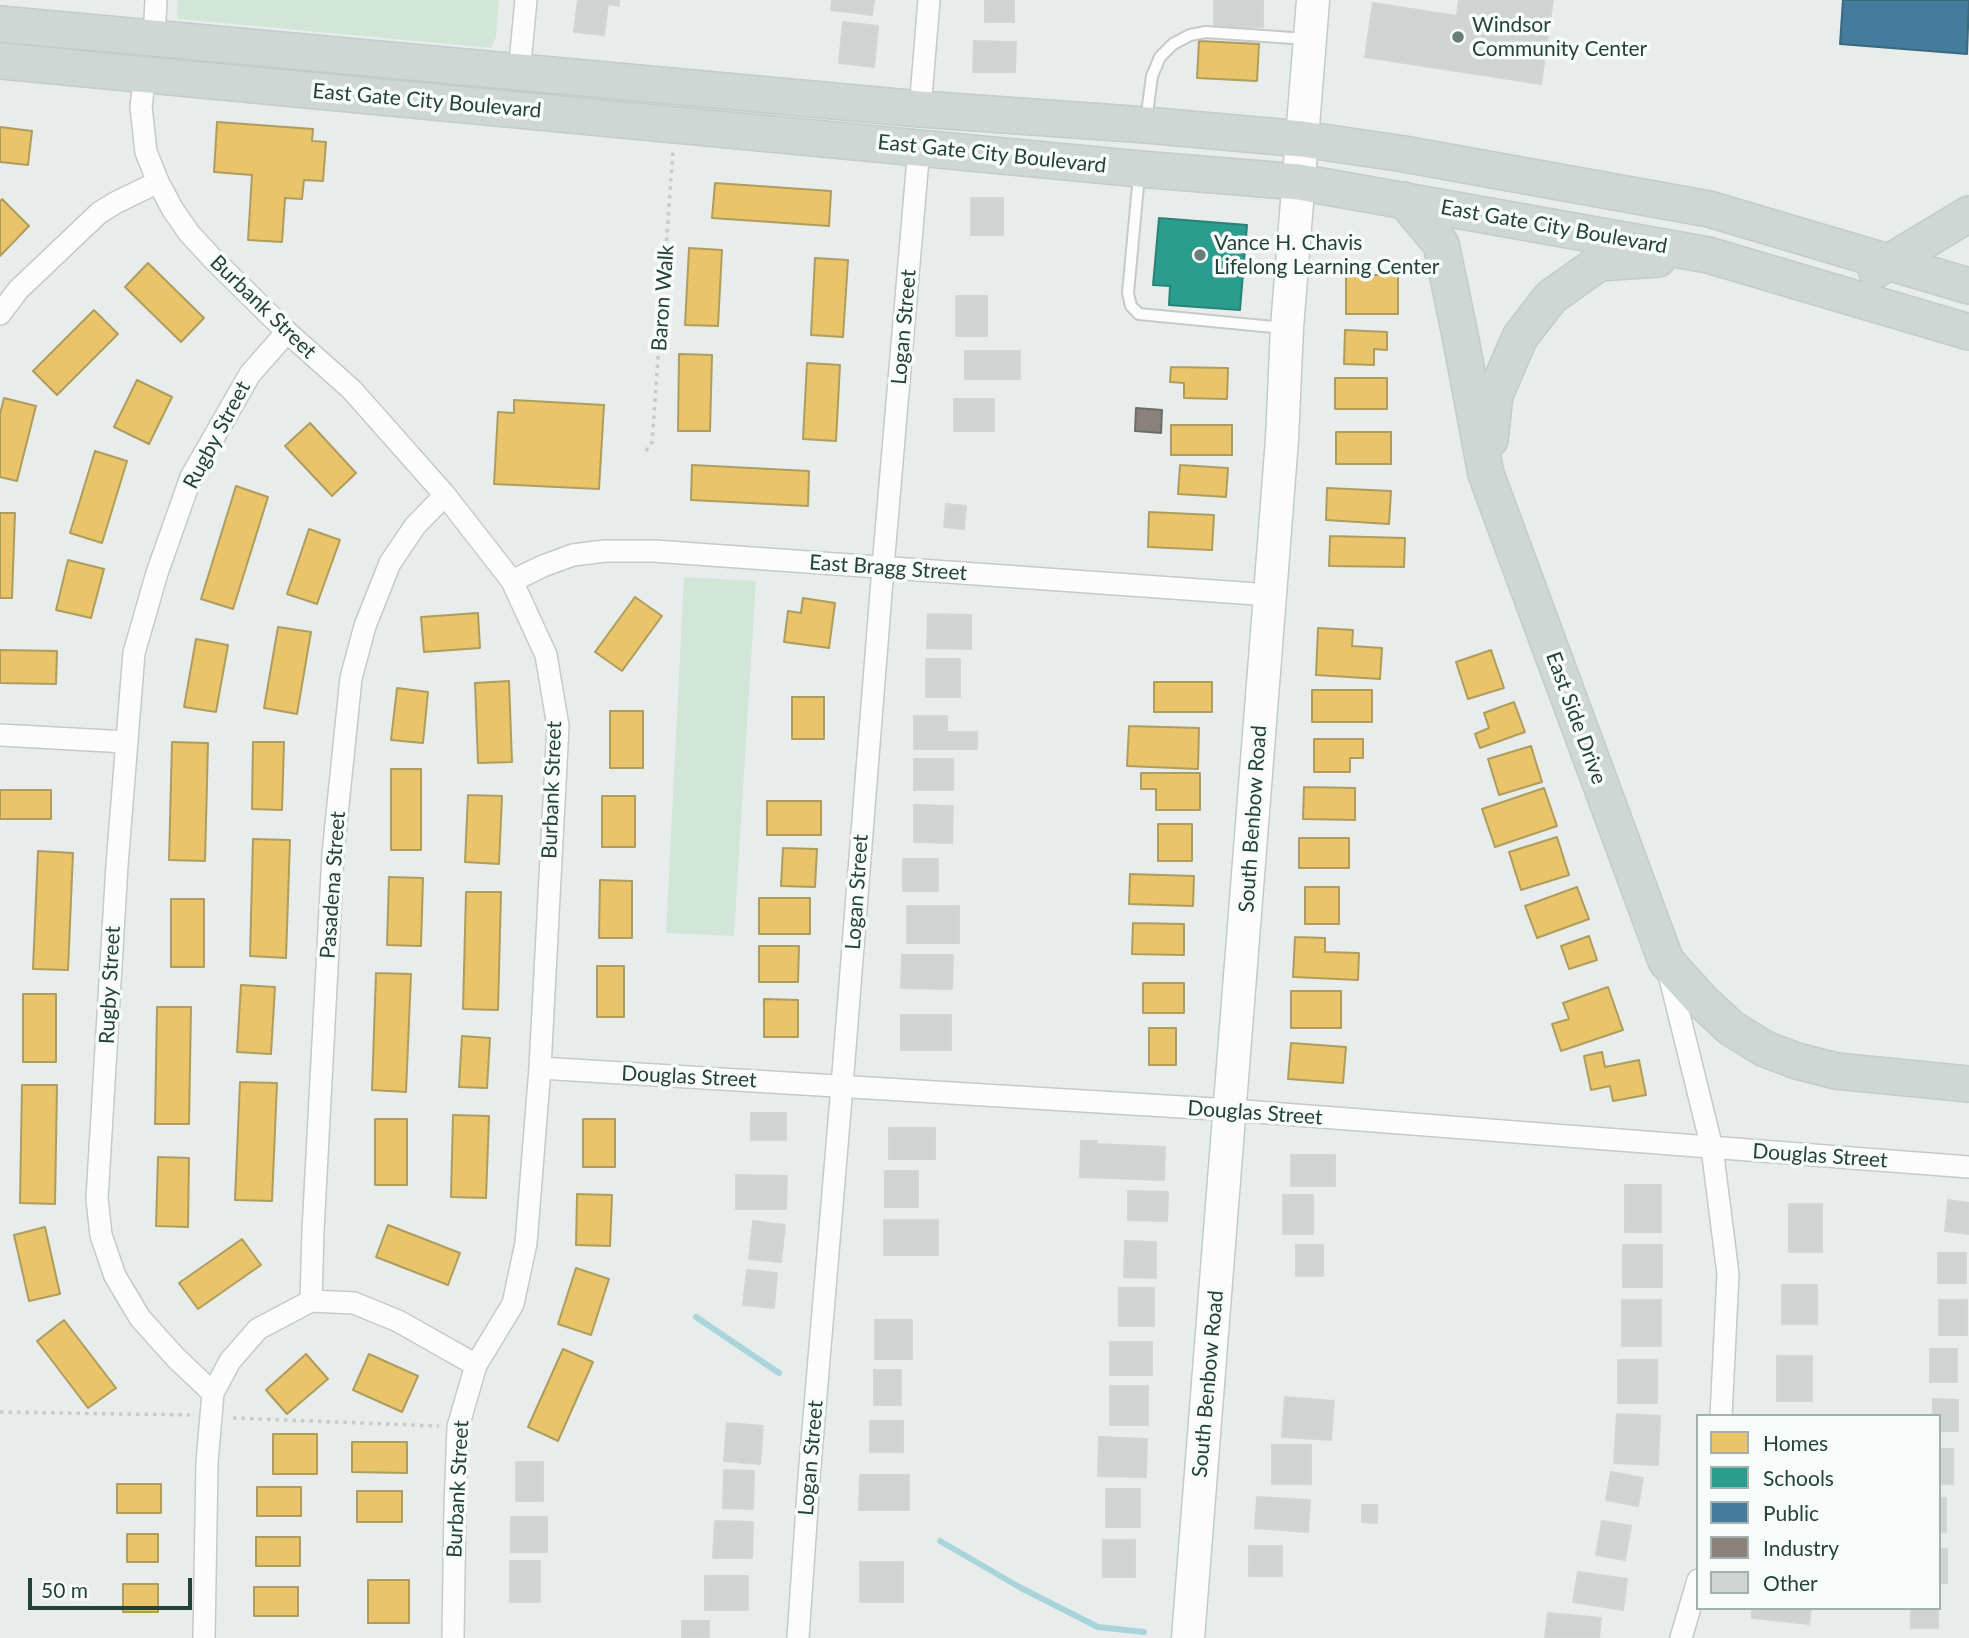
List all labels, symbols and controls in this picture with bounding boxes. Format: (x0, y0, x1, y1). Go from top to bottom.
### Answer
place label: Windsor Community Center (1472, 12, 1647, 62)
marker: Windsor Community Center (1450, 29, 1466, 45)
street label: East Gate City Boulevard (312, 78, 542, 124)
street label: East Gate City Boulevard (876, 129, 1108, 179)
street label: East Gate City Boulevard (1439, 195, 1669, 259)
place label: Vance H. Chavis Lifelong Learning Center (1214, 230, 1439, 280)
street label: Baron Walk (647, 244, 679, 352)
marker: Vance H. Chavis Lifelong Learning Center (1192, 247, 1208, 263)
street label: Burbank Street (205, 250, 321, 364)
street label: Logan Street (886, 268, 922, 386)
street label: Rugby Street (178, 377, 256, 493)
street label: East Bragg Street (808, 550, 968, 586)
street label: East Side Drive (1540, 648, 1612, 788)
street label: Burbank Street (537, 721, 567, 859)
street label: South Benbow Road (1234, 724, 1272, 914)
street label: Pasadena Street (315, 810, 351, 960)
street label: Logan Street (840, 833, 874, 951)
street label: Rugby Street (94, 925, 126, 1045)
street label: Douglas Street (621, 1061, 757, 1093)
street label: Douglas Street (1187, 1096, 1323, 1130)
street label: Douglas Street (1752, 1139, 1888, 1173)
street label: South Benbow Road (1187, 1289, 1229, 1479)
street label: Logan Street (793, 1399, 829, 1517)
legend (1696, 1414, 1941, 1610)
street label: Burbank Street (442, 1419, 474, 1559)
text: Homes (1763, 1430, 1828, 1455)
text: Schools (1763, 1465, 1834, 1490)
text: Public (1763, 1500, 1819, 1525)
text: Industry (1763, 1535, 1839, 1560)
scale bar (32, 1564, 196, 1608)
text: Other (1763, 1570, 1818, 1595)
text: 50 m (41, 1577, 88, 1602)

